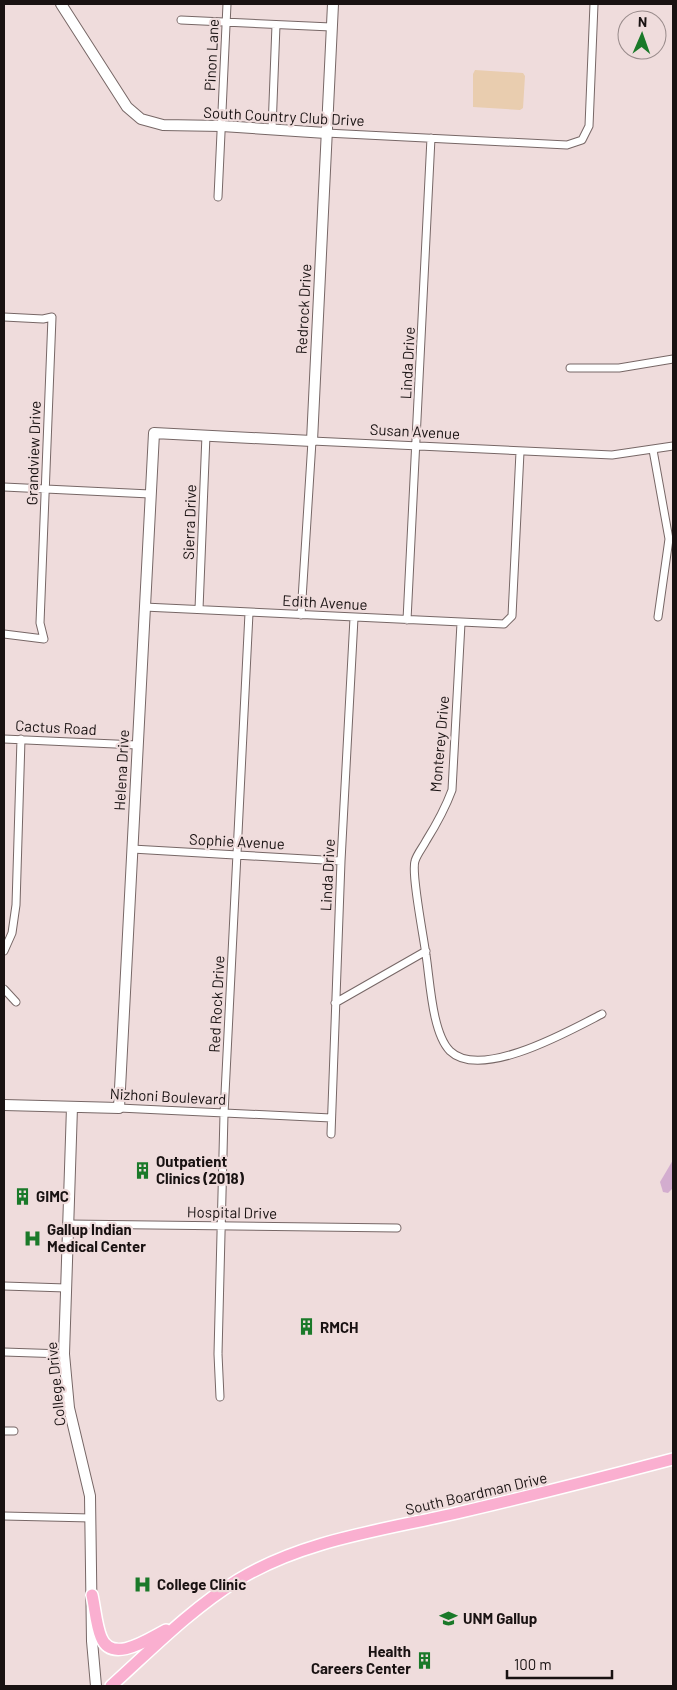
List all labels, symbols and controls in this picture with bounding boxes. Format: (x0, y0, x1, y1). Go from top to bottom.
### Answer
north arrow (617, 10, 667, 60)
text: N (638, 13, 647, 30)
street label: Pinon Lane (200, 19, 222, 91)
street label: South Country Club Drive (203, 103, 365, 129)
street label: Redrock Drive (292, 263, 314, 355)
street label: Linda Drive (396, 326, 418, 400)
street label: Grandview Drive (22, 400, 44, 506)
street label: Susan Avenue (369, 420, 461, 442)
street label: Sierra Drive (179, 484, 199, 560)
street label: Edith Avenue (282, 591, 368, 613)
street label: Monterey Drive (426, 695, 452, 793)
street label: Cactus Road (15, 716, 97, 738)
street label: Helena Drive (110, 729, 132, 811)
street label: Sophie Avenue (189, 830, 285, 852)
street label: Linda Drive (316, 838, 338, 912)
street label: Red Rock Drive (204, 955, 228, 1053)
street label: Nizhoni Boulevard (109, 1084, 227, 1108)
place label: Outpatient Clinics (2018) (156, 1152, 245, 1187)
building icon: Outpatient Clinics (2018) (132, 1160, 152, 1180)
building icon: GIMC (12, 1186, 32, 1206)
place label: GIMC (36, 1187, 69, 1205)
street label: Hospital Drive (187, 1202, 277, 1222)
place label: Gallup Indian Medical Center (47, 1220, 146, 1255)
hospital icon: Gallup Indian Medical Center (23, 1228, 43, 1248)
building icon: RMCH (296, 1317, 316, 1337)
place label: RMCH (320, 1318, 358, 1336)
street label: College Drive (42, 1341, 68, 1427)
street label: South Boardman Drive (403, 1468, 549, 1518)
hospital icon: College Clinic (133, 1574, 153, 1594)
place label: College Clinic (157, 1575, 246, 1593)
school or university icon: UNM Gallup (439, 1608, 459, 1628)
place label: UNM Gallup (463, 1609, 537, 1627)
place label: Health Careers Center (311, 1642, 411, 1677)
scale bar (507, 1648, 612, 1680)
building icon: Health Careers Center (415, 1650, 435, 1670)
text: 100 m (514, 1655, 552, 1673)

